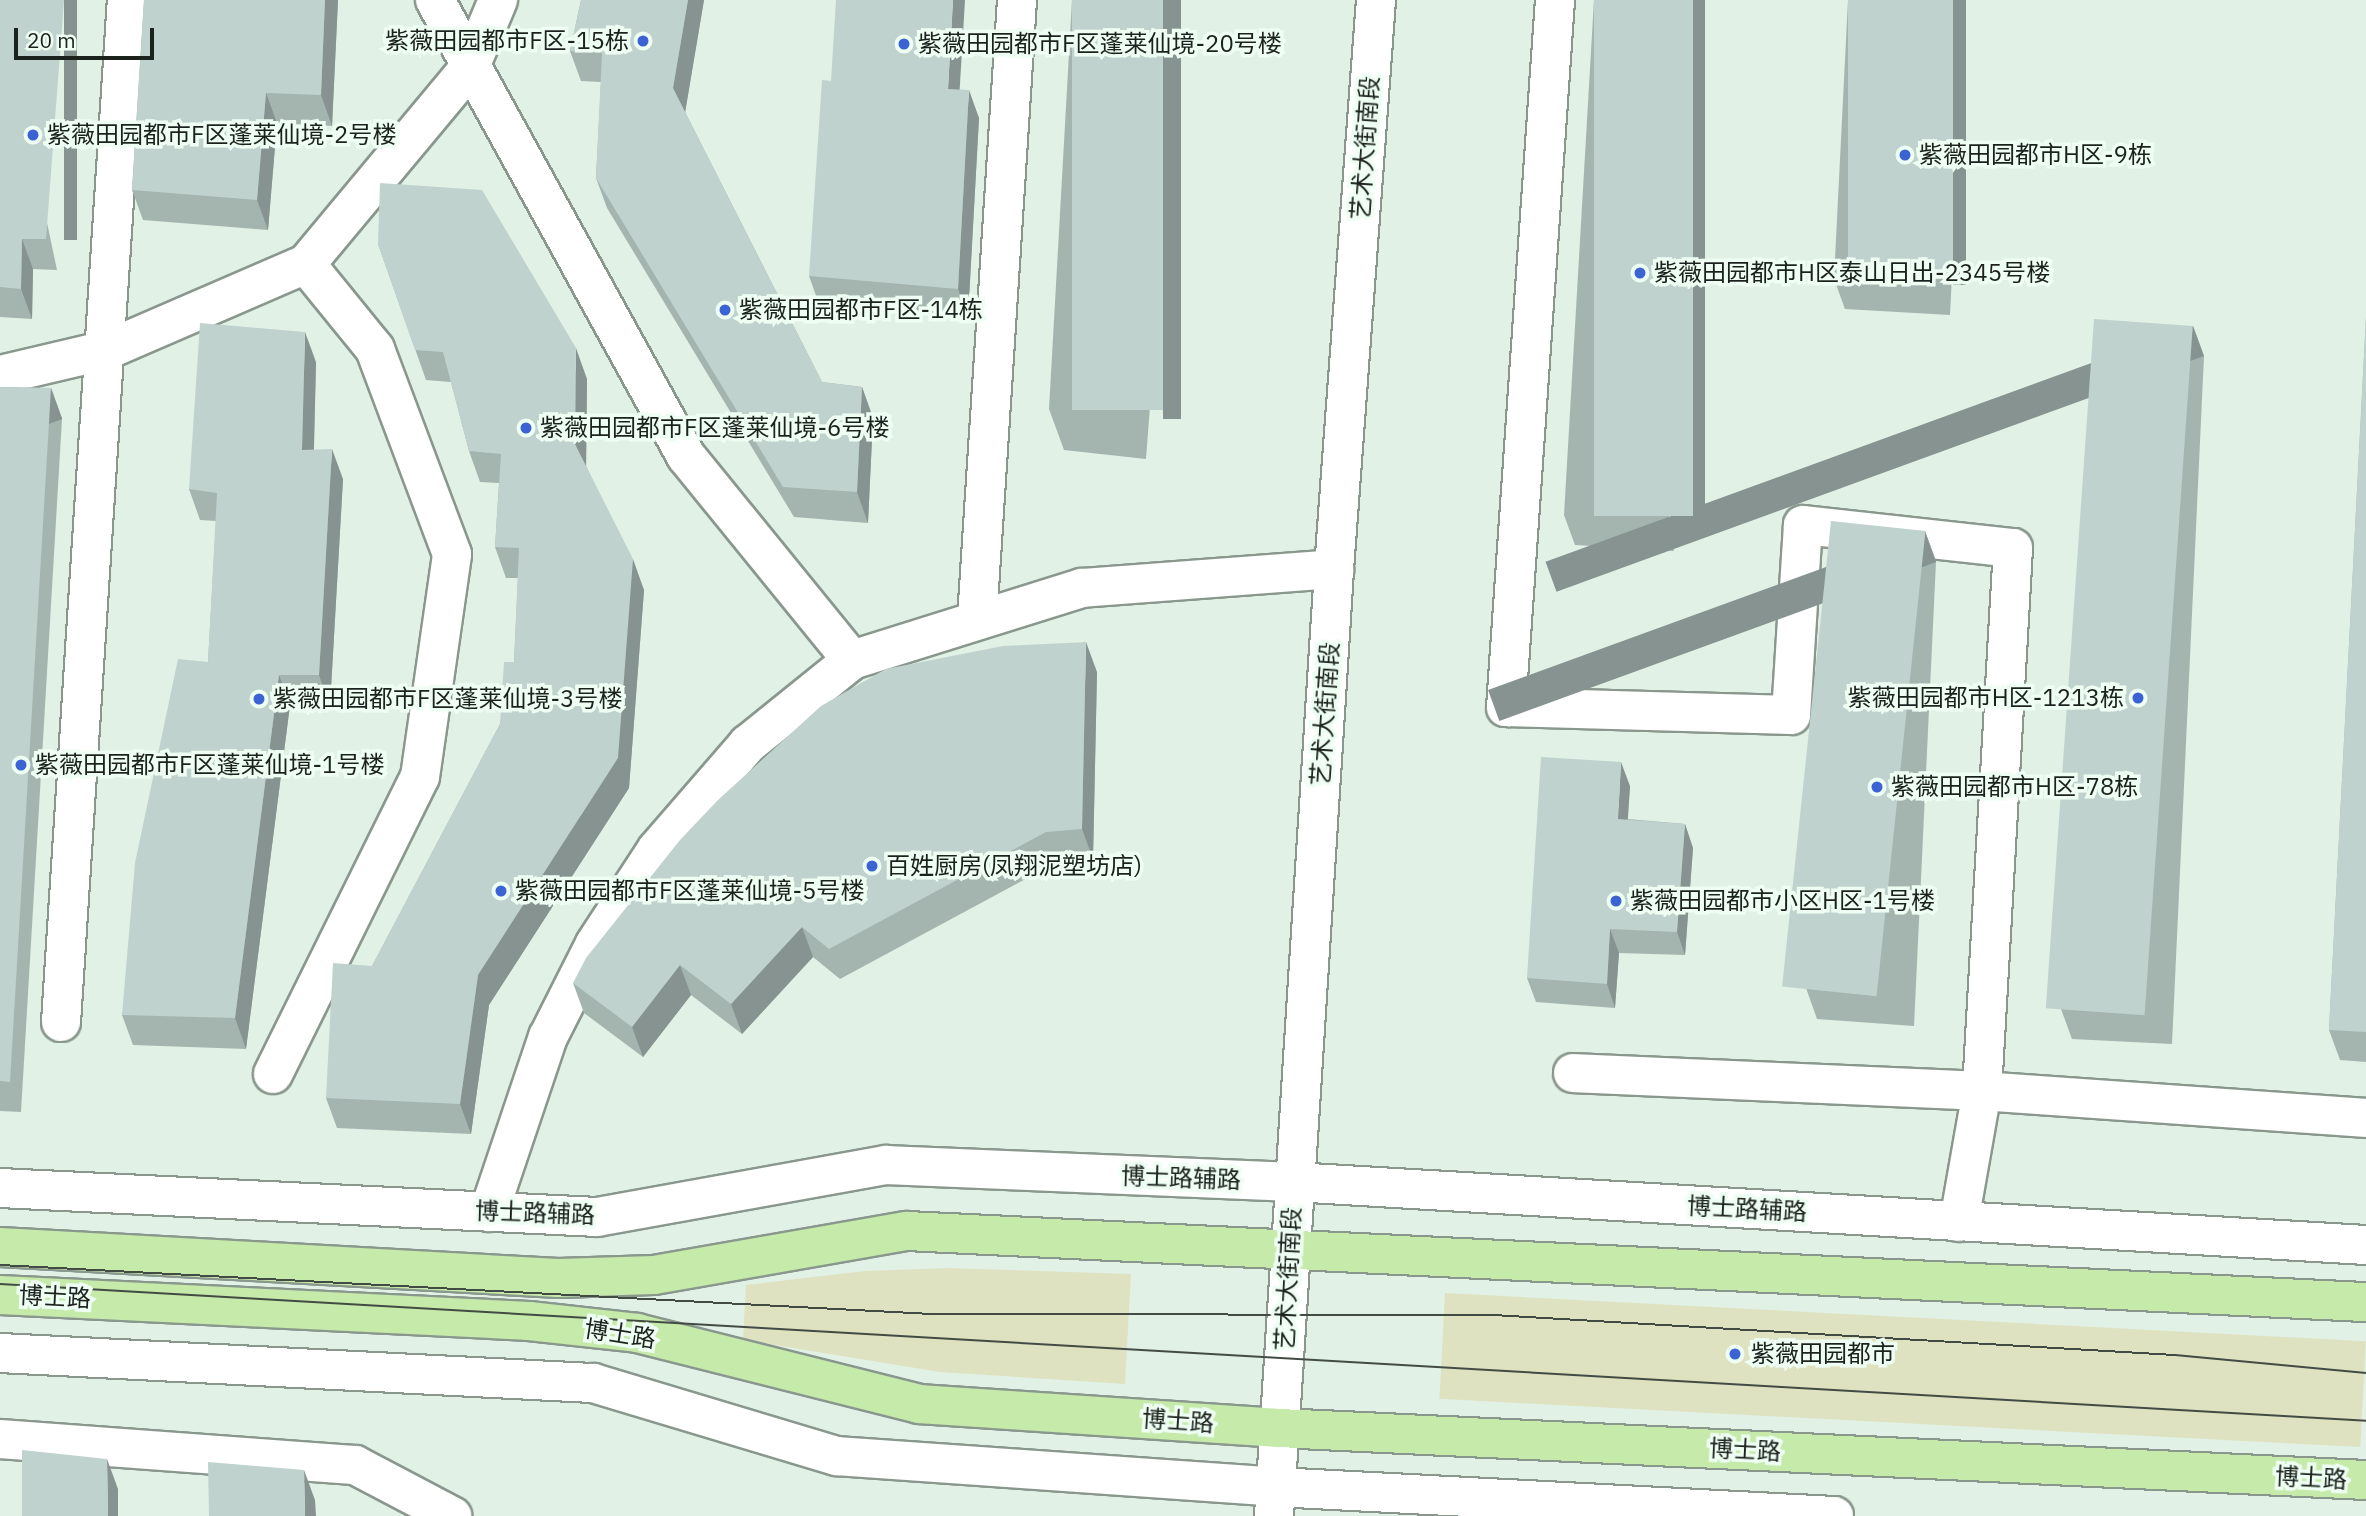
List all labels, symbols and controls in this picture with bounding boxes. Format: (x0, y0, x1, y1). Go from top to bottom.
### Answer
scale bar (18, 14, 158, 58)
text: 20 m (27, 26, 76, 54)
place label: 紫薇田园都市F区-15栋 (385, 27, 629, 55)
place label: 紫薇田园都市F区蓬莱仙境-20号楼 (918, 30, 1282, 58)
marker: 紫薇田园都市F区-15栋 (635, 33, 651, 49)
marker: 紫薇田园都市F区蓬莱仙境-20号楼 (896, 36, 912, 52)
street label: 艺术大街南段 (1346, 75, 1384, 221)
place label: 紫薇田园都市F区蓬莱仙境-2号楼 (47, 121, 396, 149)
marker: 紫薇田园都市F区蓬莱仙境-2号楼 (25, 127, 41, 143)
place label: 紫薇田园都市H区-9栋 (1919, 141, 2152, 169)
marker: 紫薇田园都市H区-9栋 (1897, 147, 1913, 163)
place label: 紫薇田园都市H区泰山日出-2345号楼 (1654, 259, 2050, 287)
marker: 紫薇田园都市H区泰山日出-2345号楼 (1632, 265, 1648, 281)
place label: 紫薇田园都市F区-14栋 (739, 296, 983, 324)
marker: 紫薇田园都市F区-14栋 (717, 302, 733, 318)
place label: 紫薇田园都市F区蓬莱仙境-6号楼 (540, 414, 889, 442)
marker: 紫薇田园都市F区蓬莱仙境-6号楼 (518, 420, 534, 436)
street label: 艺术大街南段 (1306, 641, 1344, 787)
place label: 紫薇田园都市H区-1213栋 (1848, 684, 2124, 712)
place label: 紫薇田园都市F区蓬莱仙境-3号楼 (273, 685, 622, 713)
marker: 紫薇田园都市H区-1213栋 (2130, 690, 2146, 706)
marker: 紫薇田园都市F区蓬莱仙境-3号楼 (251, 691, 267, 707)
place label: 紫薇田园都市F区蓬莱仙境-1号楼 (35, 751, 384, 779)
marker: 紫薇田园都市F区蓬莱仙境-1号楼 (13, 757, 29, 773)
place label: 紫薇田园都市H区-78栋 (1891, 773, 2138, 801)
marker: 紫薇田园都市H区-78栋 (1869, 779, 1885, 795)
place label: 百姓厨房(凤翔泥塑坊店) (886, 852, 1142, 880)
marker: 百姓厨房(凤翔泥塑坊店) (864, 858, 880, 874)
place label: 紫薇田园都市F区蓬莱仙境-5号楼 (515, 877, 864, 905)
marker: 紫薇田园都市F区蓬莱仙境-5号楼 (493, 883, 509, 899)
place label: 紫薇田园都市小区H区-1号楼 (1630, 887, 1935, 915)
marker: 紫薇田园都市小区H区-1号楼 (1608, 893, 1624, 909)
street label: 博士路辅路 (1121, 1162, 1241, 1194)
street label: 博士路辅路 (1686, 1191, 1808, 1227)
street label: 博士路辅路 (475, 1197, 595, 1229)
street label: 艺术大街南段 (1270, 1206, 1306, 1352)
street label: 博士路 (18, 1281, 92, 1313)
street label: 博士路 (582, 1314, 658, 1354)
place label: 紫薇田园都市 (1751, 1340, 1895, 1368)
marker: 紫薇田园都市 (1725, 1344, 1745, 1364)
street label: 博士路 (1141, 1404, 1215, 1438)
street label: 博士路 (1708, 1434, 1782, 1466)
street label: 博士路 (2274, 1462, 2348, 1494)

